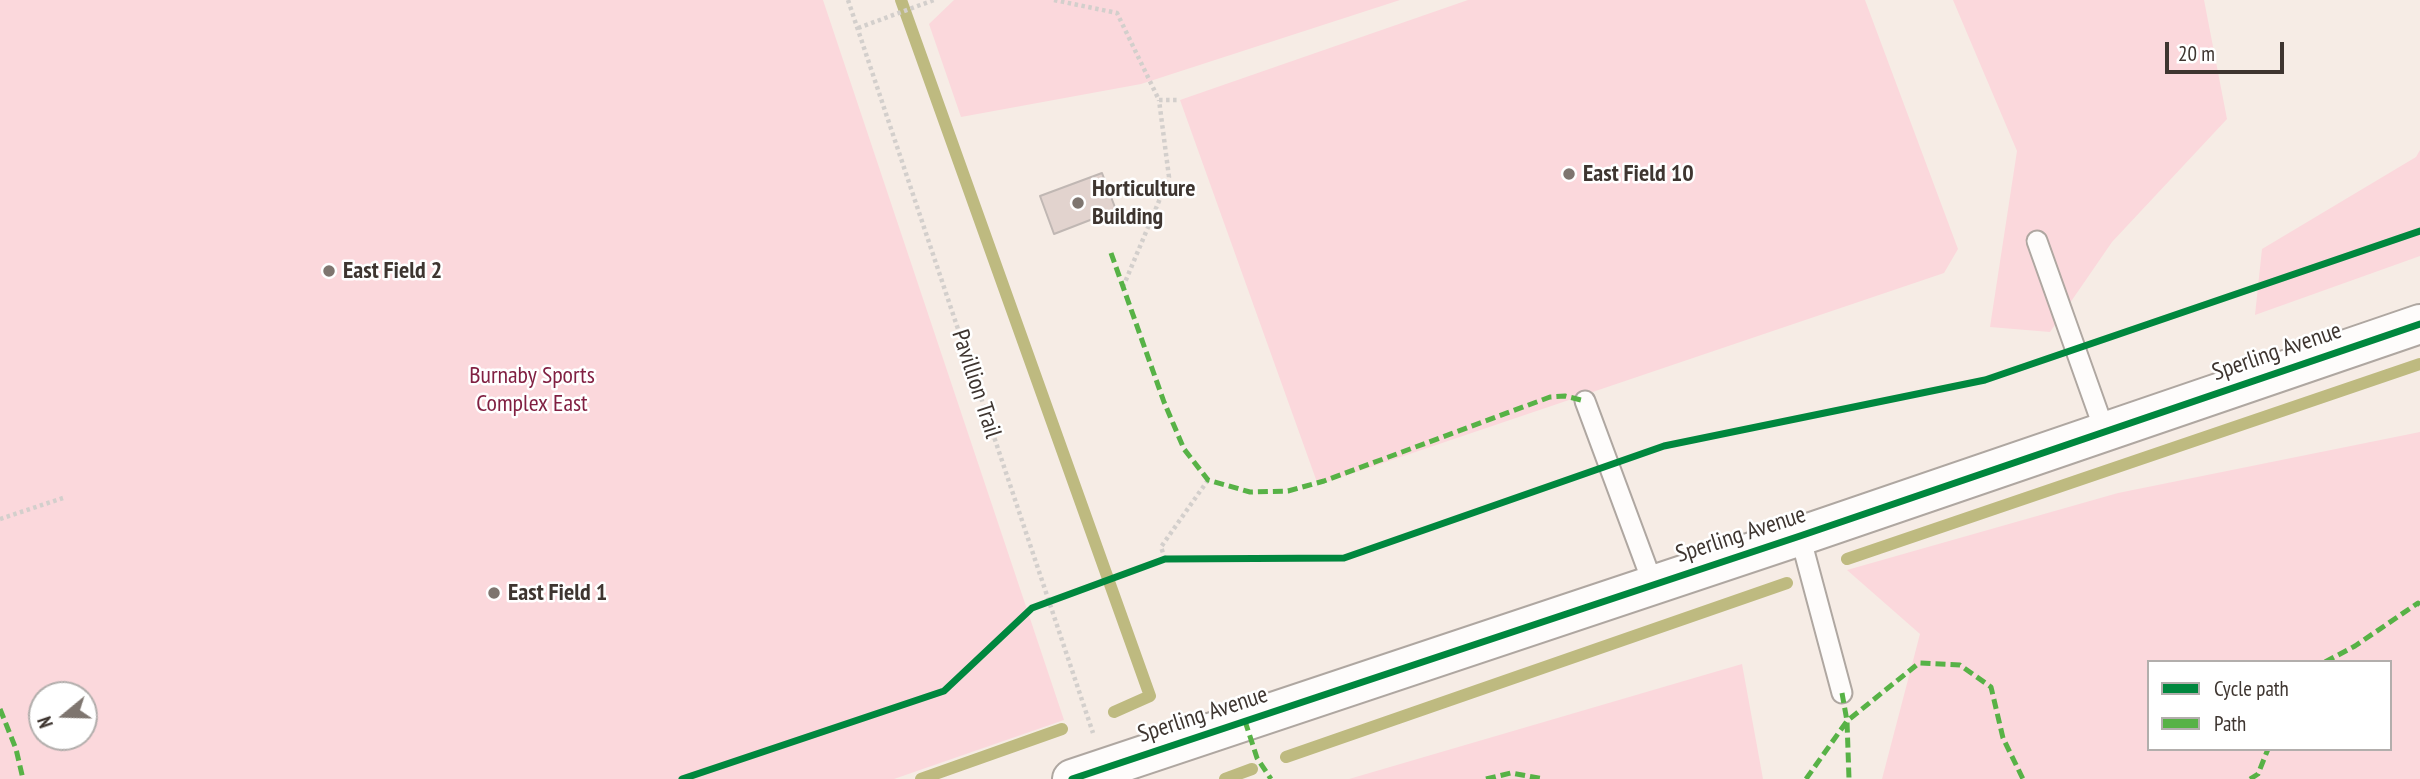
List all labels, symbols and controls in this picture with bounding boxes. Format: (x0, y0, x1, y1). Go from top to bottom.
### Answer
scale bar (2168, 28, 2287, 72)
text: 20 m (2178, 40, 2215, 67)
place label: East Field 10 (1583, 160, 1694, 188)
marker: East Field 10 (1561, 166, 1577, 182)
place label: Horticulture Building (1092, 175, 1195, 231)
marker: Horticulture Building (1070, 195, 1086, 211)
place label: East Field 2 (343, 257, 442, 285)
marker: East Field 2 (321, 263, 337, 279)
street label: Sperling Avenue (2209, 316, 2345, 388)
street label: Pavillion Trail (945, 326, 1007, 442)
park label: Burnaby Sports Complex East (469, 362, 595, 418)
street label: Sperling Avenue (1673, 500, 1809, 570)
place label: East Field 1 (508, 579, 607, 607)
marker: East Field 1 (486, 585, 502, 601)
legend (2147, 660, 2392, 751)
text: Cycle path (2214, 675, 2289, 702)
street label: Sperling Avenue (1135, 680, 1271, 750)
north arrow (28, 681, 98, 751)
text: Path (2214, 710, 2246, 737)
text: N (32, 713, 58, 731)

